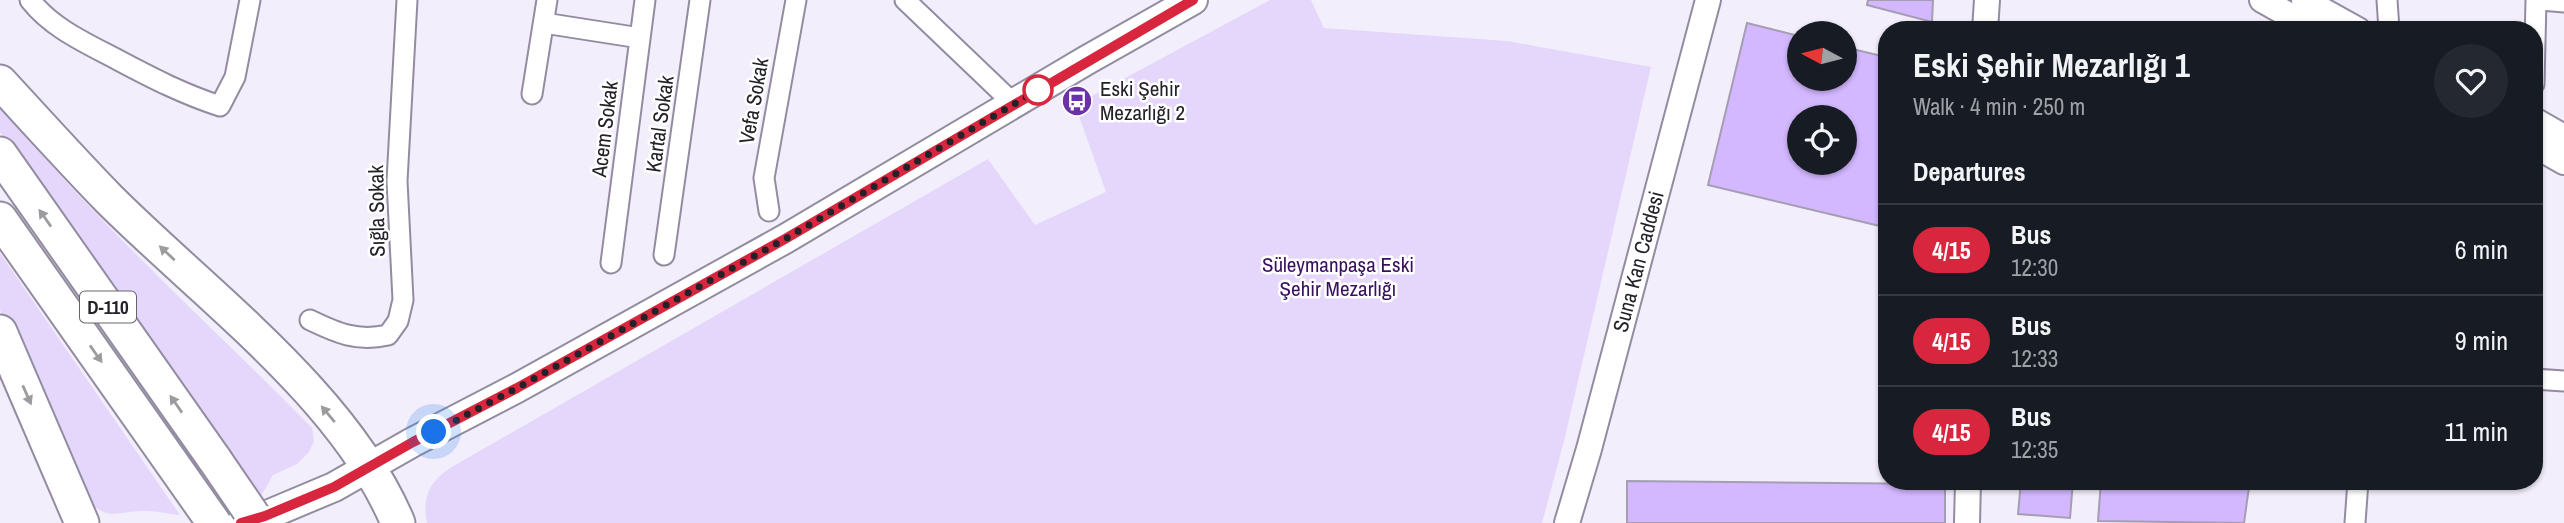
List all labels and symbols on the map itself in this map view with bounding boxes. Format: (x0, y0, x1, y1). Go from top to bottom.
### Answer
north arrow (1787, 21, 1857, 91)
street label: Vefa Sokak (732, 55, 775, 146)
street label: Kartal Sokak (638, 73, 681, 174)
place label: Eski Şehir Mezarlığı 2 (1100, 74, 1185, 127)
unlabelled marker (1023, 75, 1053, 105)
street label: Acem Sokak (584, 79, 625, 180)
bus stop icon: Eski Şehir Mezarlığı 2 (1060, 84, 1094, 118)
street label: Sığla Sokak (361, 164, 392, 257)
street label: Suna Kan Caddesi (1606, 188, 1671, 335)
one-way arrow (38, 209, 52, 227)
one-way arrow (159, 246, 176, 262)
park label: Süleymanpaşa Eski Şehir Mezarlığı (1262, 250, 1414, 303)
road number: D-110 (80, 292, 136, 322)
one-way arrow (89, 345, 103, 363)
one-way arrow (22, 385, 33, 406)
one-way arrow (169, 395, 183, 413)
one-way arrow (321, 406, 336, 423)
your location (416, 414, 451, 449)

